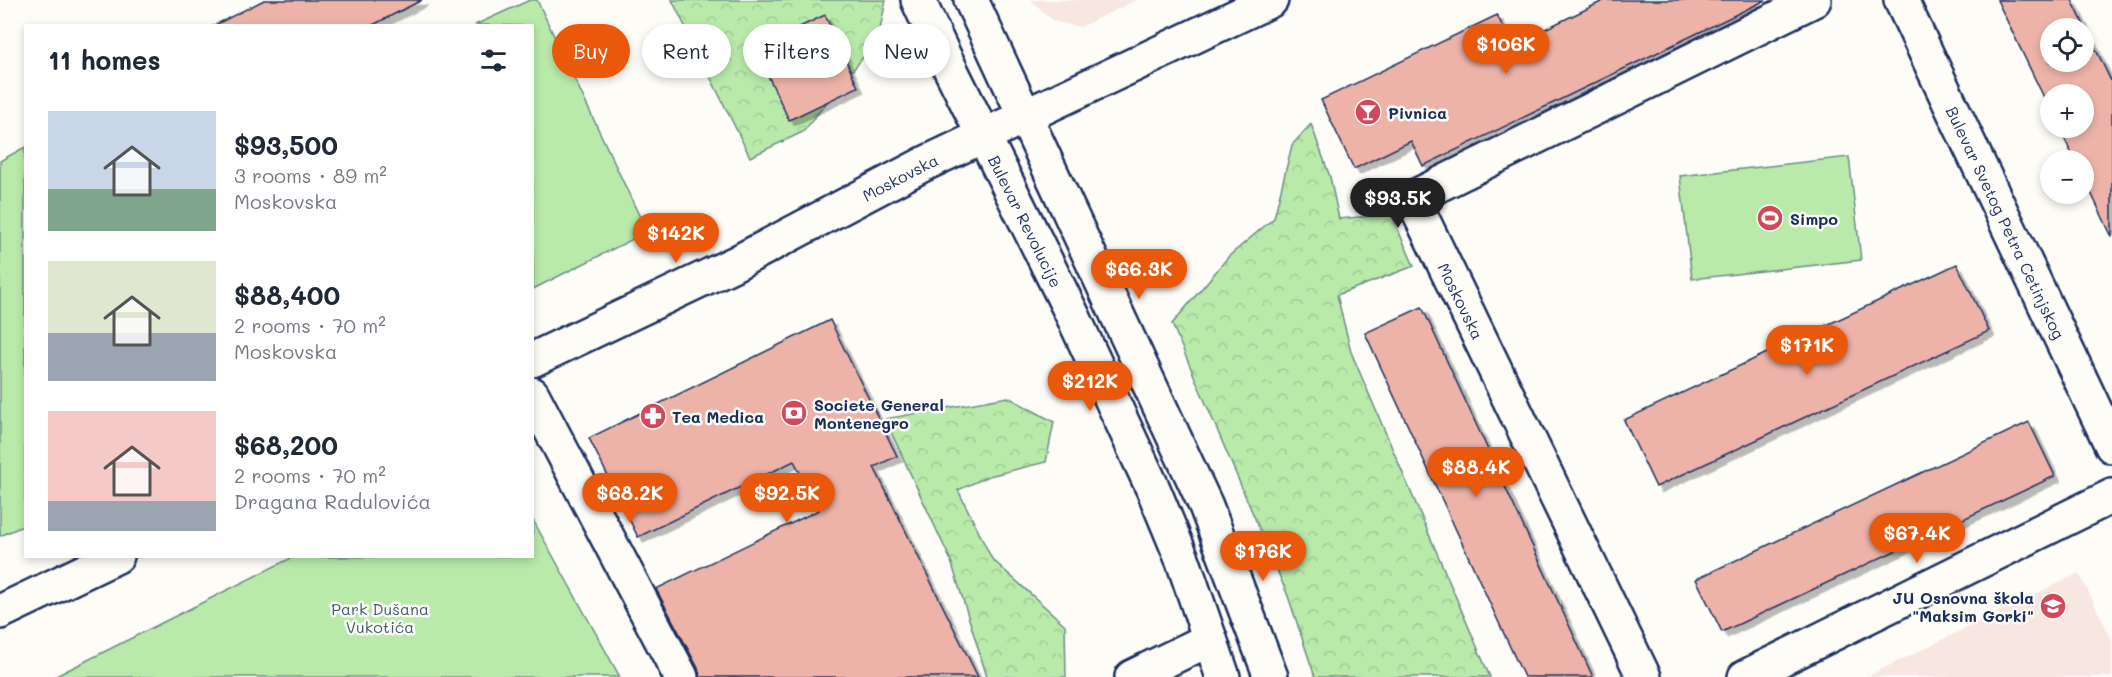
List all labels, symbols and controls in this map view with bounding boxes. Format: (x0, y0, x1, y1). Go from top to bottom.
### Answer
map controls (2040, 18, 2094, 204)
button: locate (2040, 18, 2094, 72)
chip: Buy (552, 24, 630, 78)
chip: Rent (642, 24, 731, 78)
chip: Filters (743, 24, 851, 78)
chip: New (863, 24, 950, 78)
pin: $106K (1464, 24, 1548, 75)
text: $106K (1476, 30, 1536, 56)
text: 11 homes (48, 43, 161, 77)
icon: filters (477, 44, 510, 77)
button: + (2040, 84, 2094, 138)
bar icon: Pivnica (1353, 97, 1383, 127)
place label: Pivnica (1388, 102, 1447, 123)
street label: Bulevar Svetog Petra Cetinjskog (1942, 103, 2070, 342)
text: $93,500 (234, 128, 338, 162)
icon: home (96, 135, 168, 207)
street label: Moskovska (858, 149, 941, 205)
button: − (2040, 150, 2094, 204)
street label: Bulevar Revolucije (984, 152, 1067, 291)
text: 3 rooms · 89 m² (234, 162, 387, 188)
pin: $93.5K (1349, 178, 1447, 229)
text: $93.5K (1364, 184, 1432, 210)
text: Moskovska (234, 188, 337, 214)
sports icon: Simpo (1755, 203, 1785, 233)
place label: Simpo (1790, 208, 1838, 229)
pin: $142K (634, 213, 718, 264)
text: $142K (647, 219, 705, 245)
pin: $66.3K (1090, 249, 1188, 300)
text: $66.3K (1105, 255, 1173, 281)
street label: Moskovska (1433, 259, 1489, 343)
text: $88,400 (234, 278, 340, 312)
icon: home (96, 285, 168, 357)
text: 2 rooms · 70 m² (234, 312, 386, 338)
pin: $171K (1765, 325, 1849, 376)
text: $171K (1780, 331, 1834, 357)
text: Moskovska (234, 338, 337, 364)
pin: $212K (1048, 361, 1132, 412)
text: $212K (1062, 367, 1118, 393)
place label: Societe General Montenegro (814, 394, 944, 433)
bank icon: Societe General Montenegro (779, 398, 809, 428)
pharmacy icon: Tea Medica (638, 401, 668, 431)
place label: Tea Medica (672, 406, 764, 427)
text: $68,200 (234, 428, 338, 462)
icon: home (96, 435, 168, 507)
pin: $88.4K (1427, 447, 1525, 498)
text: $88.4K (1441, 453, 1511, 479)
text: 2 rooms · 70 m² (234, 462, 386, 488)
pin: $68.2K (581, 473, 679, 524)
pin: $92.5K (738, 473, 836, 524)
text: $68.2K (596, 479, 664, 505)
text: $92.5K (754, 479, 820, 505)
text: Dragana Radulovića (234, 488, 431, 514)
pin: $67.4K (1868, 513, 1966, 564)
text: $67.4K (1883, 519, 1951, 545)
pin: $176K (1221, 531, 1305, 582)
text: $176K (1234, 537, 1292, 563)
place label: JU Osnovna škola "Maksim Gorki" (1892, 587, 2034, 626)
school or university icon: JU Osnovna škola "Maksim Gorki" (2038, 591, 2068, 621)
park label: Park Dušana Vukotića (331, 598, 429, 637)

